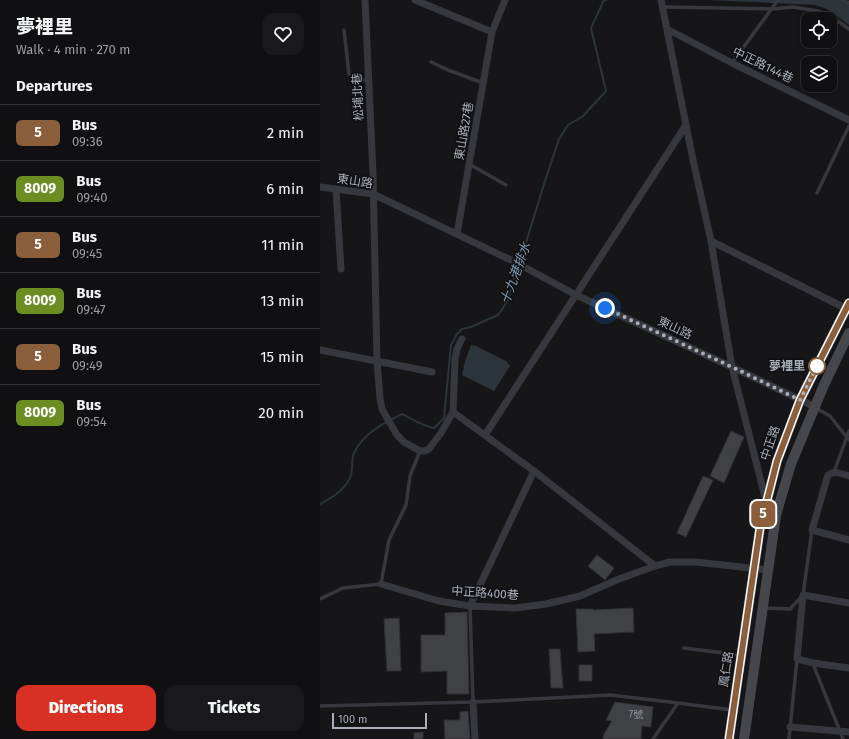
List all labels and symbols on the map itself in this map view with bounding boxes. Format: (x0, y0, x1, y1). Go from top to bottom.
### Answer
street label: 中正路144巷 (730, 44, 796, 86)
street label: 松埔北巷 (350, 73, 366, 121)
street label: 東山路27巷 (452, 101, 476, 161)
street label: 東山路 (336, 171, 374, 191)
water label: 十九港排水 (497, 239, 534, 306)
your location (595, 298, 615, 318)
street label: 東山路 (656, 314, 694, 342)
marker: 夢裡里 (808, 357, 826, 375)
place label: 夢裡里 (769, 359, 805, 373)
street label: 中正路 (758, 424, 782, 462)
line badge: 5 (750, 501, 776, 527)
street label: 中正路400巷 (451, 584, 519, 602)
street label: 鳳仁路 (716, 650, 736, 688)
house number: 7號 (629, 709, 643, 721)
scale bar (332, 711, 427, 730)

